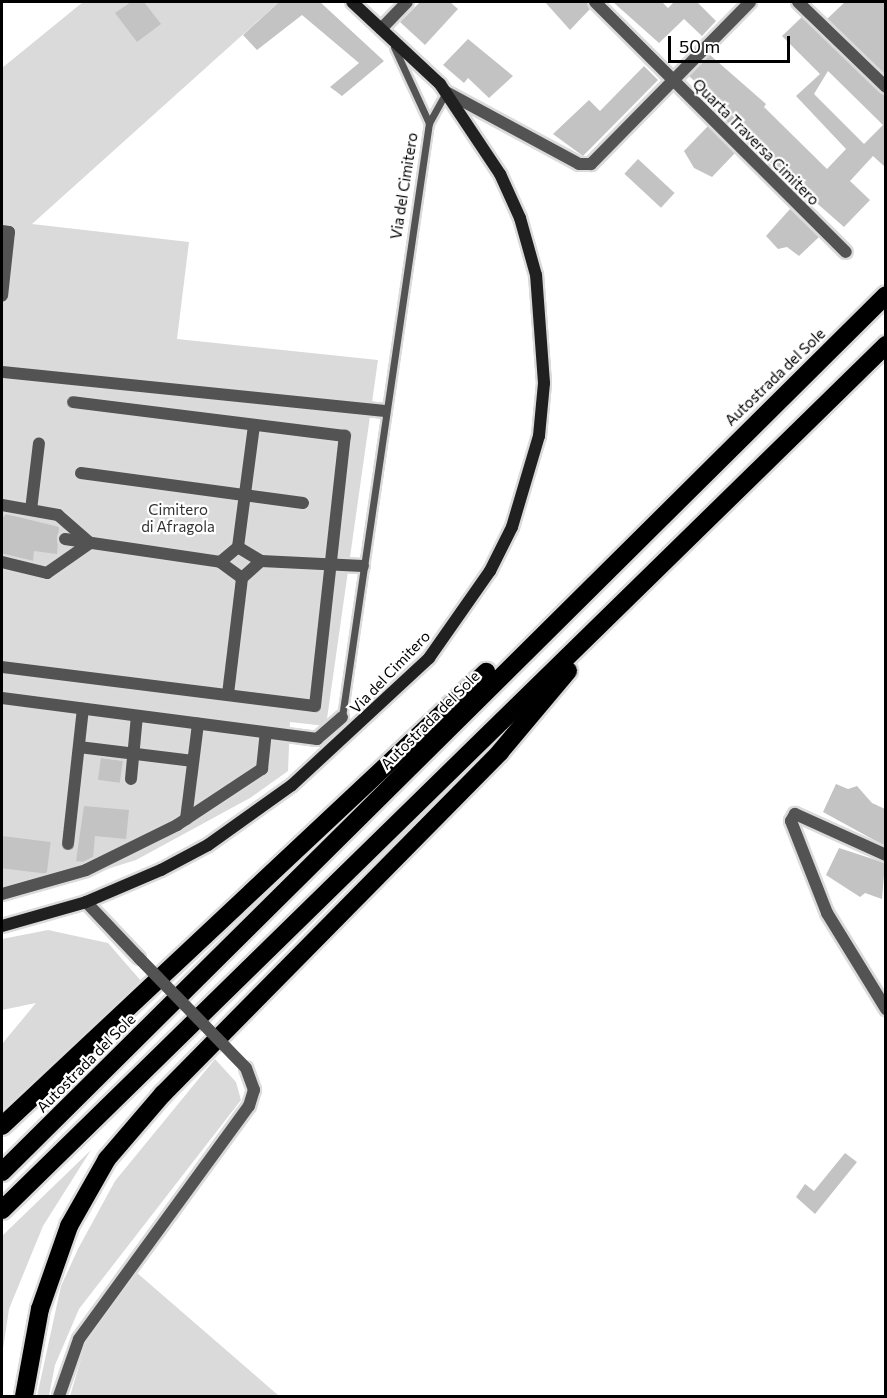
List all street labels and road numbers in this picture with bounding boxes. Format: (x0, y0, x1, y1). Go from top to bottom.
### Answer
street label: Quarta Traversa Cimitero (689, 75, 823, 209)
street label: Via del Cimitero (387, 131, 421, 241)
street label: Autostrada del Sole (721, 325, 829, 429)
street label: Via del Cimitero (346, 627, 434, 717)
street label: Autostrada del Sole (377, 667, 483, 773)
street label: Autostrada del Sole (33, 1010, 139, 1116)

